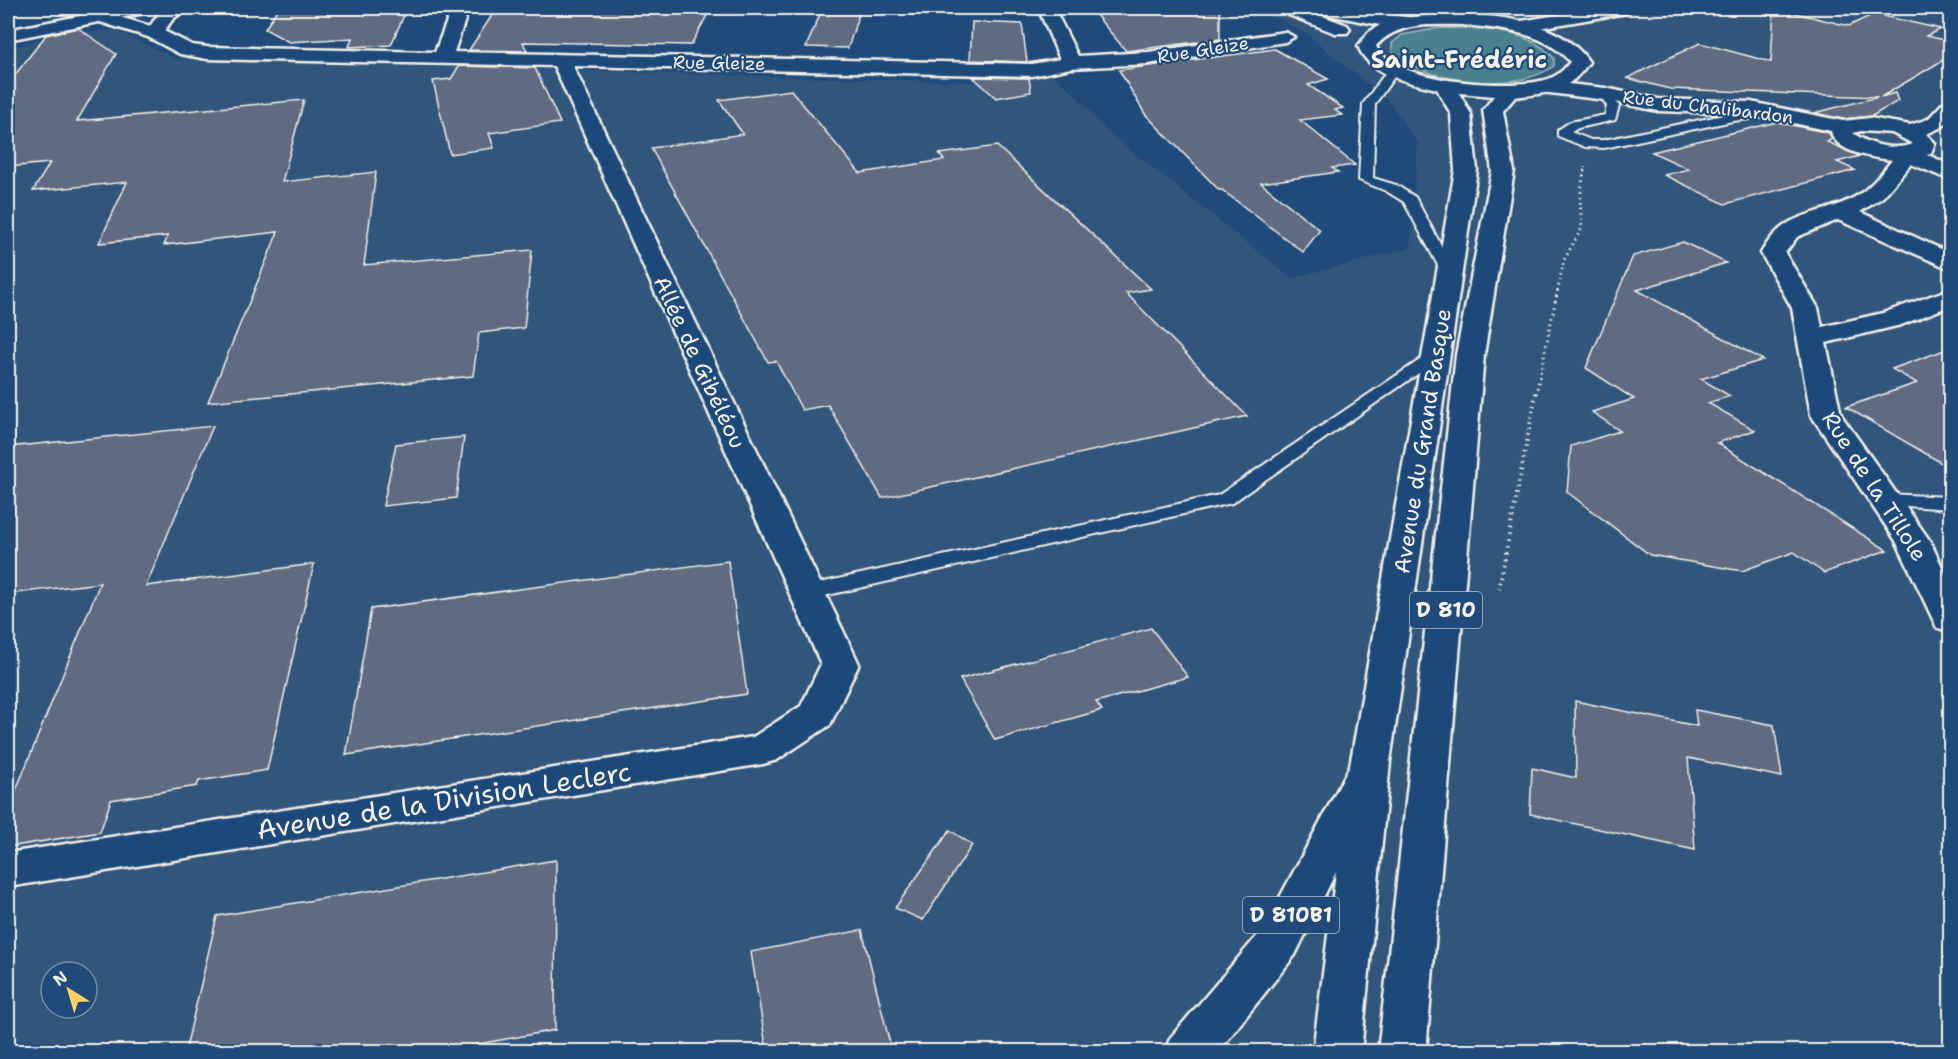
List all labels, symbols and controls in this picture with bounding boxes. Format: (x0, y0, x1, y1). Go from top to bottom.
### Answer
street label: Rue Gleize (1155, 31, 1251, 69)
district label: Saint-Frédéric (1371, 44, 1547, 76)
street label: Rue Gleize (673, 50, 765, 76)
street label: Rue du Chalibardon (1621, 85, 1795, 129)
street label: Allée de Gibéléou (647, 271, 752, 453)
street label: Avenue du Grand Basque (1387, 307, 1458, 576)
street label: Rue de la Tillole (1815, 406, 1934, 567)
road number: D 810 (1410, 592, 1482, 628)
street label: Avenue de la Division Leclerc (254, 753, 634, 848)
road number: D 810B1 (1243, 897, 1339, 933)
north arrow (39, 960, 99, 1020)
text: N (49, 966, 72, 991)

